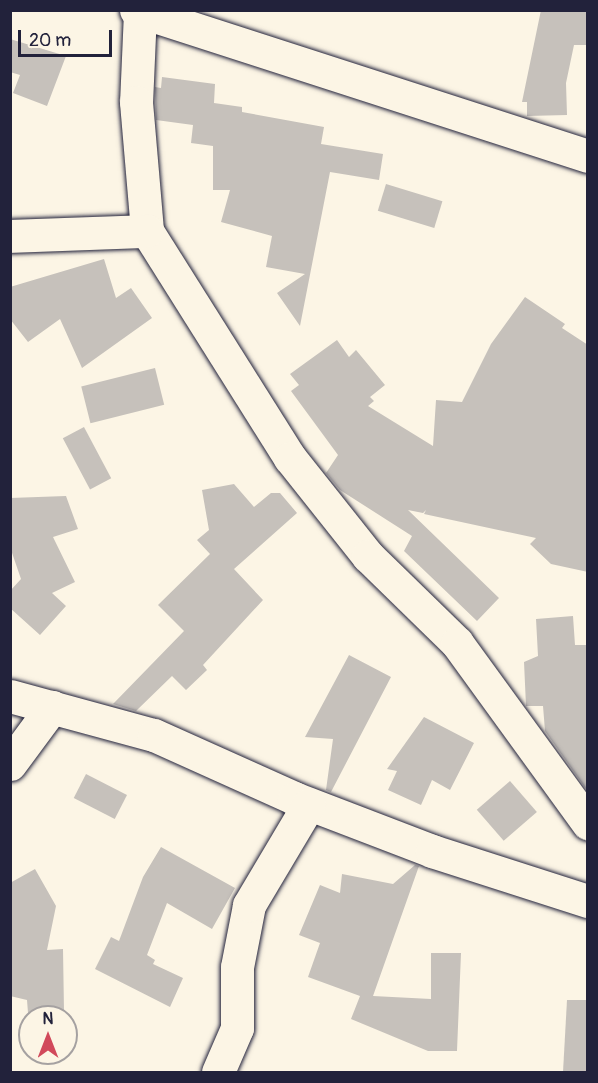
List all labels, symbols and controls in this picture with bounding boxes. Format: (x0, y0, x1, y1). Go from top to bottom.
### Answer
scale bar (21, 18, 116, 56)
text: 20 m (29, 29, 71, 52)
north arrow (18, 1005, 78, 1065)
text: N (43, 1009, 53, 1029)

